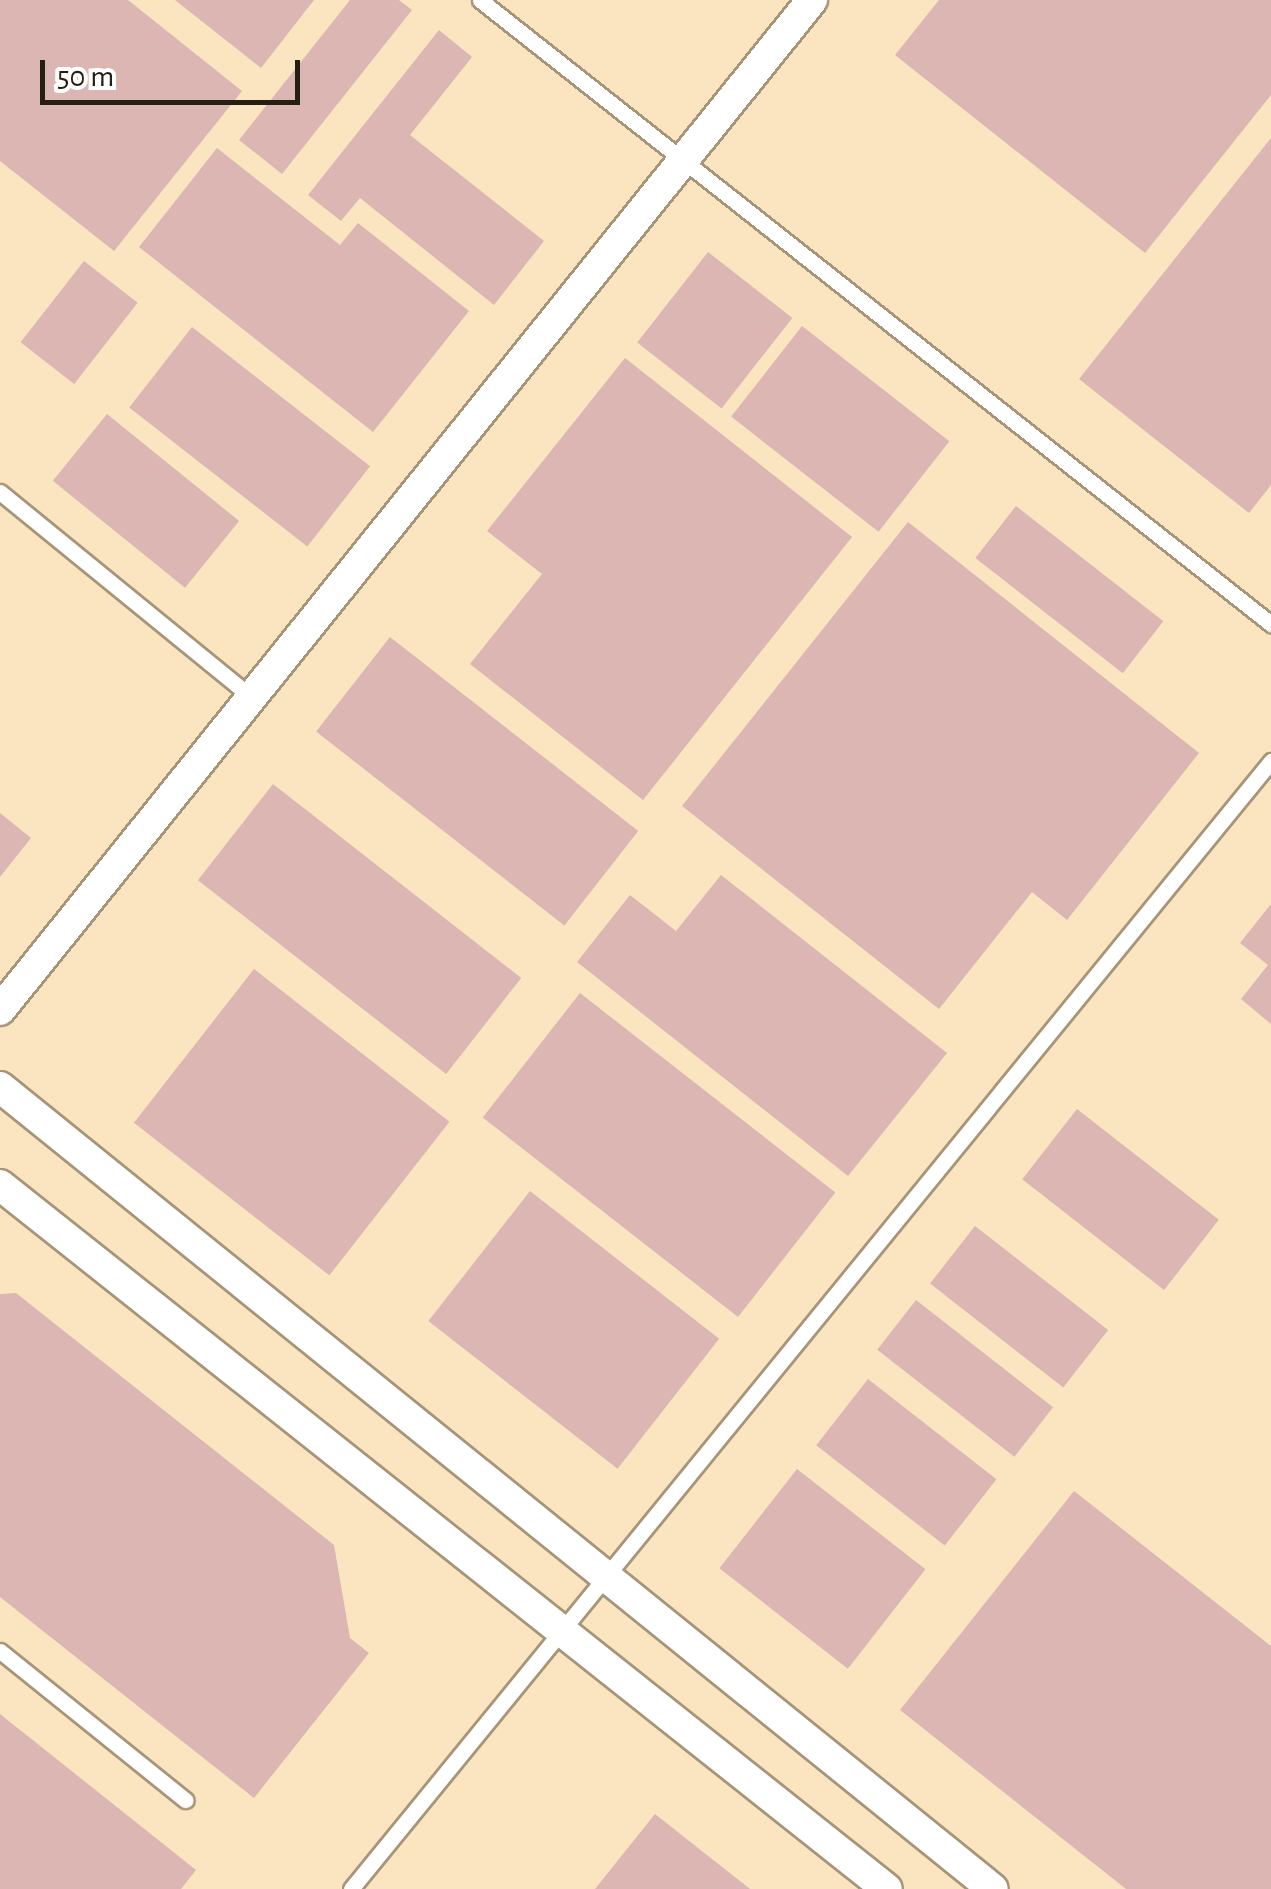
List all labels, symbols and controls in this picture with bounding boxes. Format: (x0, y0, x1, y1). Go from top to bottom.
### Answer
scale bar (45, 40, 305, 102)
text: 50 m (57, 62, 114, 92)

